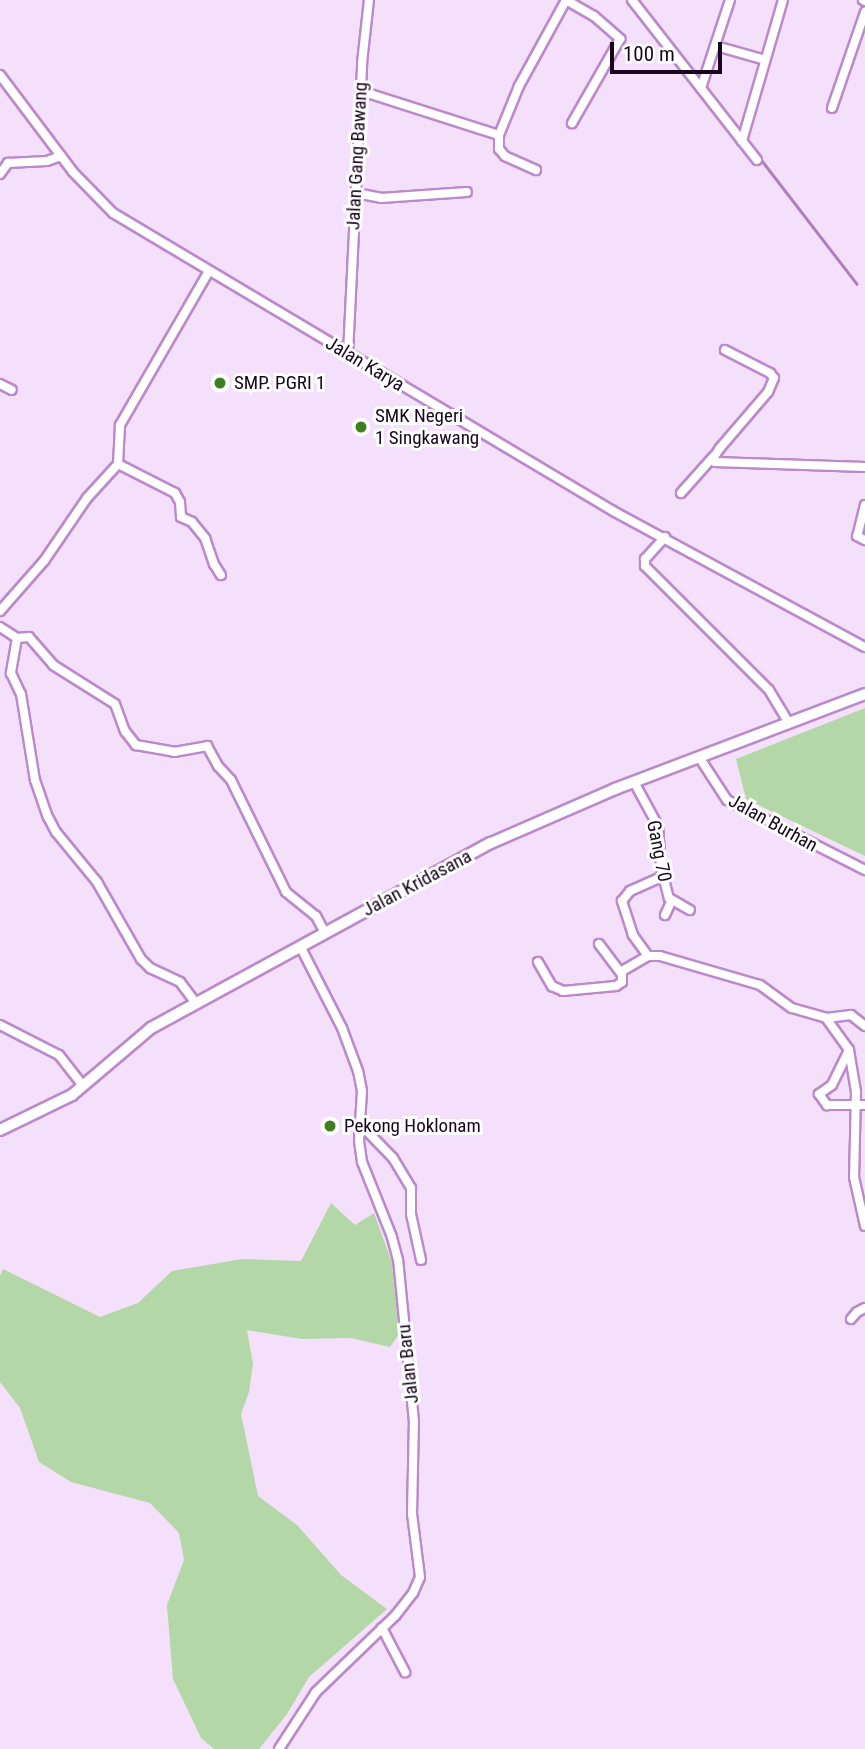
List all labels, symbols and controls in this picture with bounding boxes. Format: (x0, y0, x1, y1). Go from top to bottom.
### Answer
scale bar (613, 28, 725, 72)
text: 100 m (623, 42, 675, 66)
street label: Jalan Gang Bawang (342, 81, 372, 231)
street label: Jalan Karya (322, 332, 408, 396)
place label: SMP. PGRI 1 (234, 372, 325, 394)
marker: SMP. PGRI 1 (212, 375, 228, 391)
place label: SMK Negeri 1 Singkawang (375, 405, 479, 449)
marker: SMK Negeri 1 Singkawang (353, 419, 369, 435)
street label: Jalan Burhan (725, 789, 821, 857)
street label: Gang 70 (642, 818, 676, 884)
street label: Jalan Kridasana (358, 845, 476, 921)
place label: Pekong Hoklonam (344, 1115, 481, 1137)
marker: Pekong Hoklonam (322, 1118, 338, 1134)
street label: Jalan Baru (392, 1323, 424, 1405)

